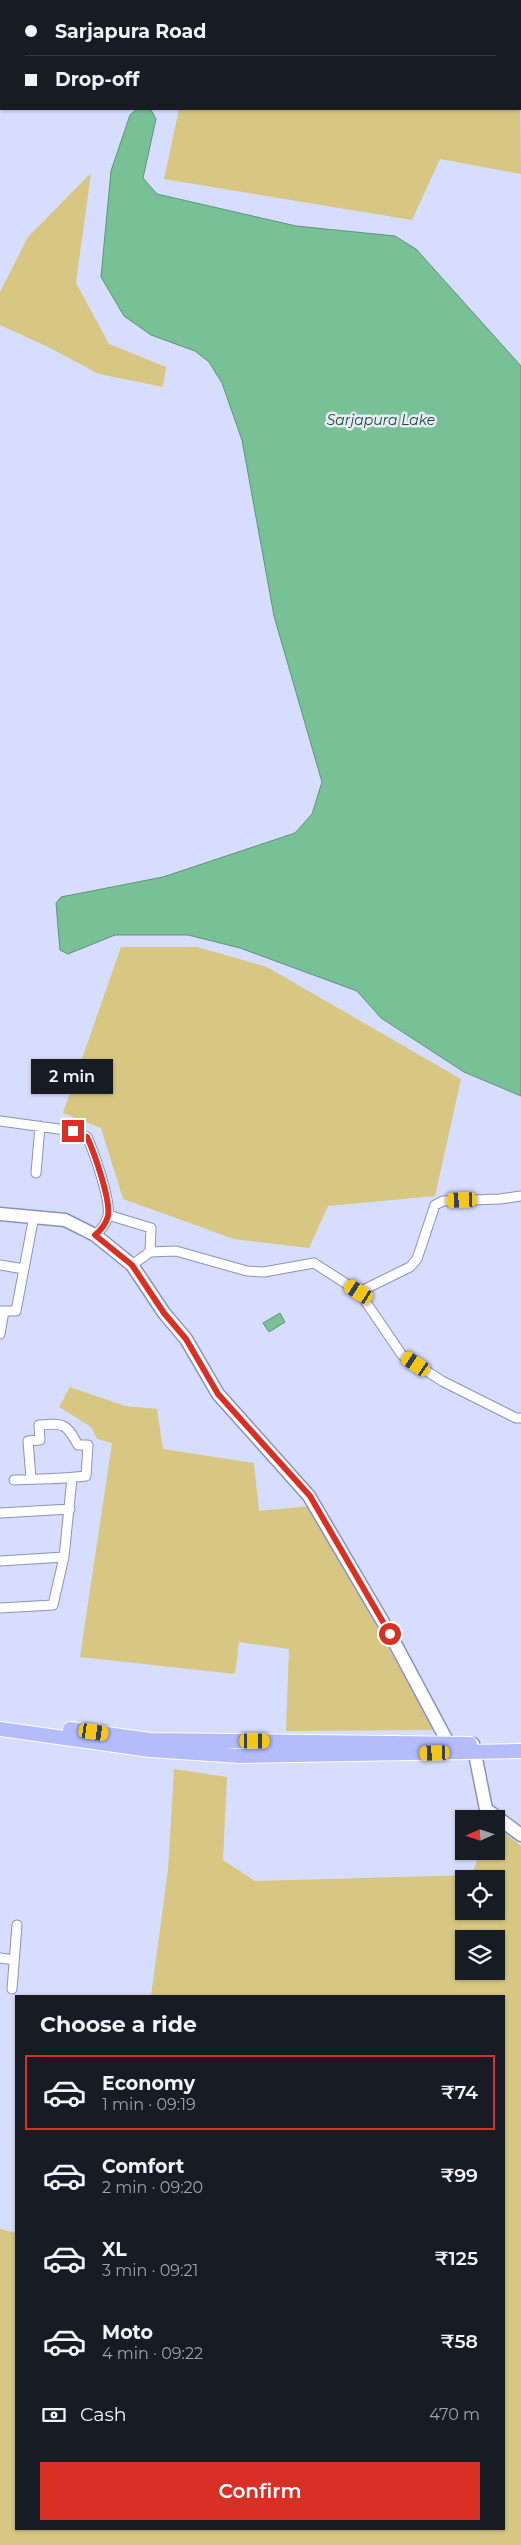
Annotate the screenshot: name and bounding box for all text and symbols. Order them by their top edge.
text: Sarjapura Road [55,20,206,43]
text: Drop-off [55,68,139,91]
water label: Sarjapura Lake [327,411,435,429]
callout: 2 min [32,1058,114,1094]
text: 2 min [49,1067,95,1086]
route end [62,1120,84,1142]
car [446,1192,477,1208]
car [342,1278,375,1306]
car [399,1349,432,1379]
route start [379,1623,401,1645]
car [78,1722,109,1742]
car [240,1734,270,1749]
car [419,1745,450,1761]
north arrow [455,1810,505,1860]
map controls [455,1810,505,1980]
button: locate [455,1870,505,1920]
button: layers [455,1930,505,1980]
text: Choose a ride [40,2011,197,2038]
icon: car [42,2070,87,2115]
text: Economy [102,2072,195,2095]
text: ₹74 [441,2081,478,2104]
text: 1 min · 09:19 [102,2095,196,2114]
icon: car [42,2153,87,2198]
text: Comfort [102,2155,184,2178]
text: ₹99 [440,2164,478,2187]
text: 2 min · 09:20 [102,2178,203,2197]
icon: car [42,2236,87,2281]
text: XL [102,2238,127,2261]
text: ₹125 [435,2247,478,2270]
text: 3 min · 09:21 [102,2261,198,2280]
icon: car [42,2319,87,2364]
text: Moto [102,2321,153,2344]
text: ₹58 [441,2330,478,2353]
text: 4 min · 09:22 [102,2344,203,2363]
icon: cash [40,2401,68,2429]
text: Cash [80,2403,127,2426]
text: 470 m [429,2405,480,2424]
button: Confirm [40,2462,480,2520]

